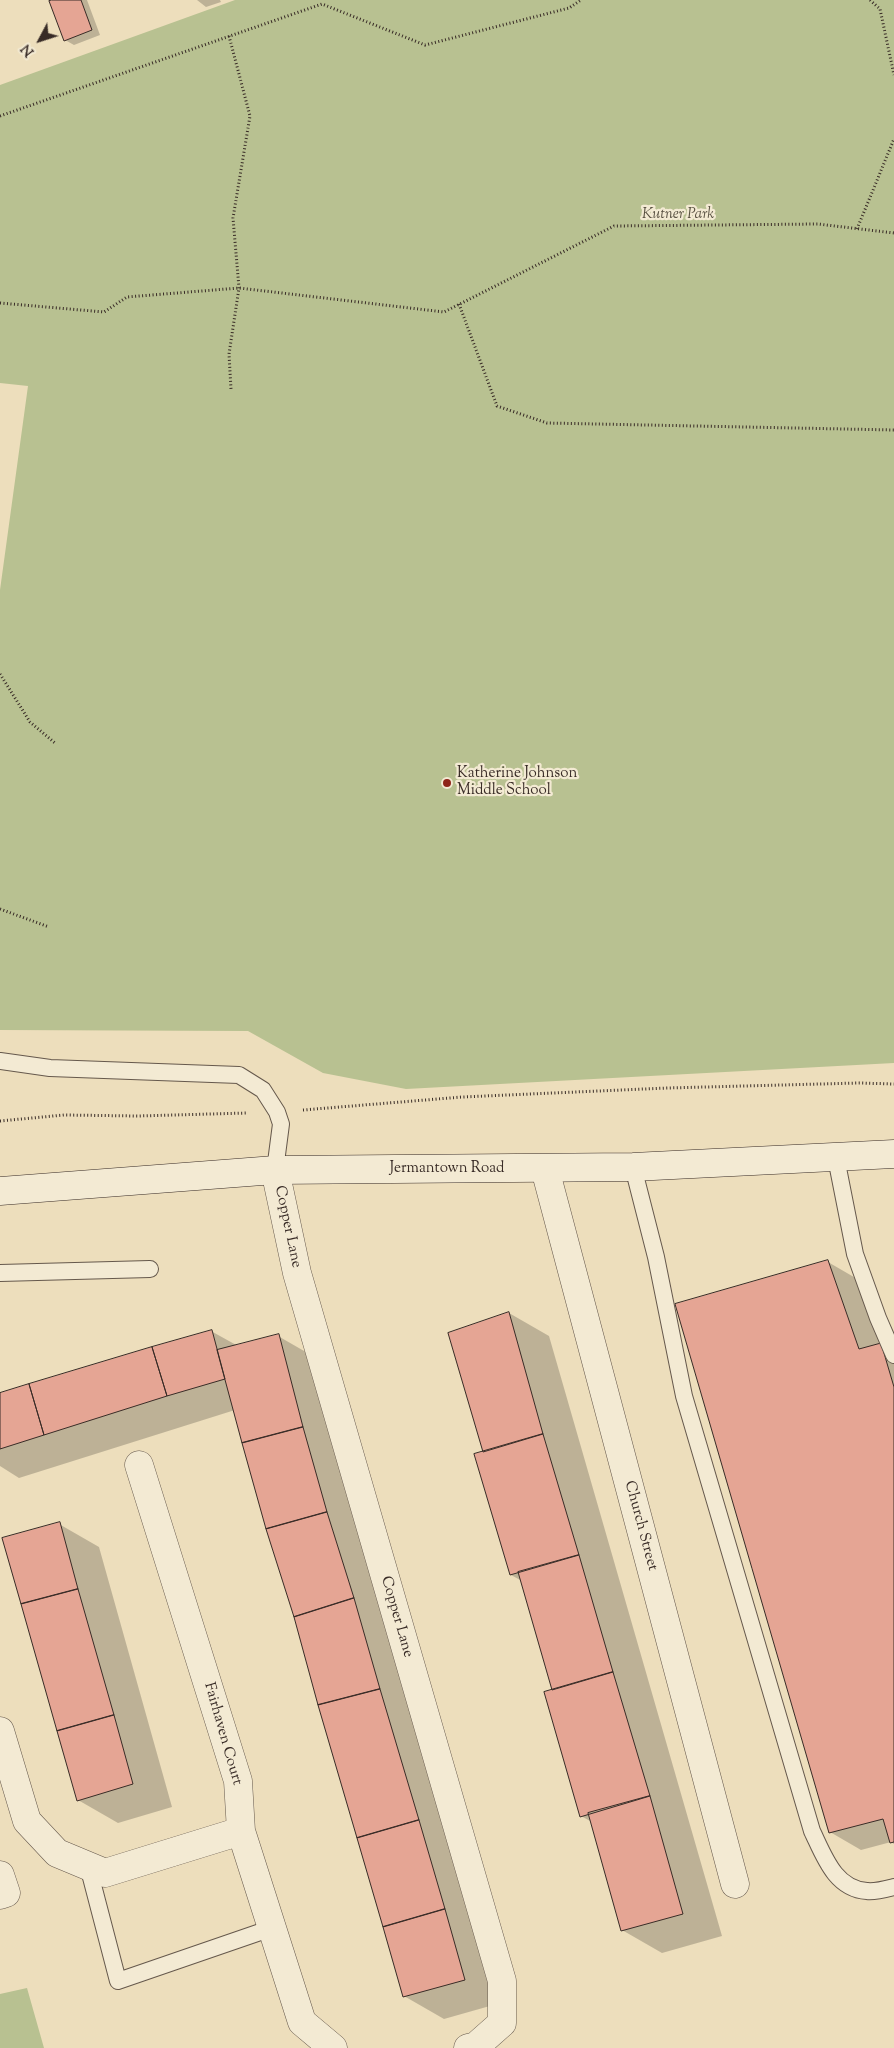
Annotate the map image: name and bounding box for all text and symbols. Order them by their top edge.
north arrow [15,15,65,65]
text: N [17,39,40,60]
park label: Kutner Park [642,206,714,224]
place label: Katherine Johnson Middle School [457,765,577,800]
marker: Katherine Johnson Middle School [441,777,453,789]
street label: Jermantown Road [390,1160,504,1178]
street label: Copper Lane [269,1184,305,1270]
street label: Church Street [619,1479,661,1573]
street label: Copper Lane [376,1574,416,1660]
street label: Fairhaven Court [199,1681,245,1787]

